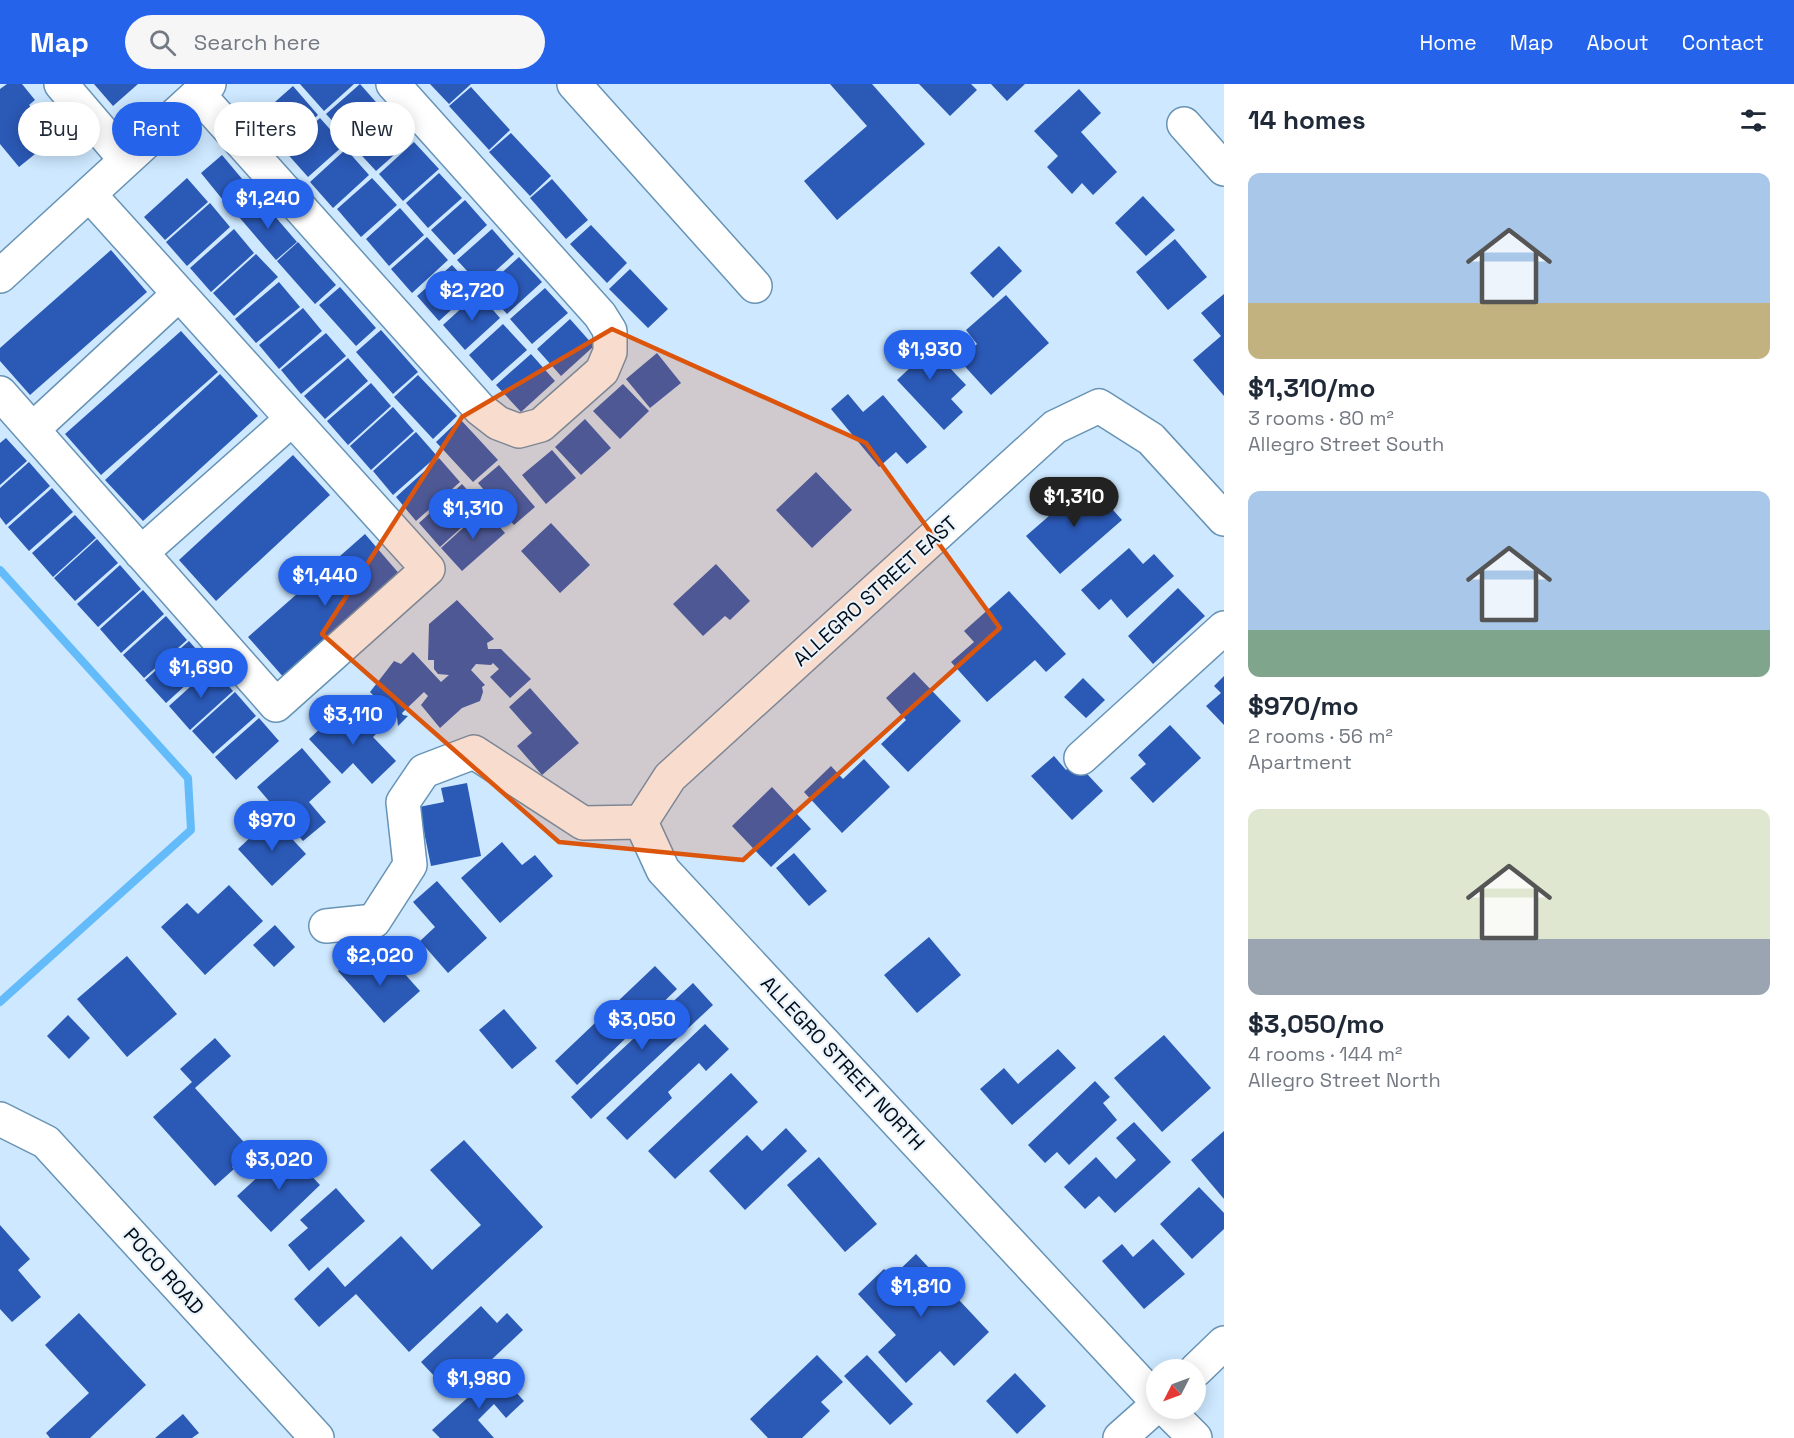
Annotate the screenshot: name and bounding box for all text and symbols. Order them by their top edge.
search box [125,15,545,69]
text: Map [30,24,89,60]
icon: search [146,26,179,59]
text: Search here [194,28,321,56]
text: Home [1419,29,1477,56]
text: Map [1510,29,1554,56]
text: About [1587,29,1649,56]
text: Contact [1682,29,1764,56]
chip: Buy [18,102,100,156]
chip: Rent [112,102,202,156]
chip: Filters [214,102,318,156]
chip: New [330,102,415,156]
text: 14 homes [1248,103,1366,137]
icon: filters [1737,104,1770,137]
pin: $1,240 [219,179,317,230]
text: $1,240 [236,185,300,211]
icon: home [1455,212,1563,320]
pin: $2,720 [423,271,521,322]
text: $2,720 [439,277,505,303]
pin: $1,930 [881,330,979,381]
text: $1,930 [898,336,962,362]
text: $1,310/mo [1248,371,1375,405]
text: 3 rooms · 80 m² [1248,405,1394,431]
text: Allegro Street South [1248,431,1444,457]
pin: $1,310 [1025,477,1123,528]
text: $1,310 [1044,483,1104,509]
pin: $1,310 [424,489,522,540]
text: $1,310 [443,495,503,521]
street label: ALLEGRO STREET EAST [787,510,963,672]
icon: home [1455,530,1563,638]
pin: $1,440 [276,556,374,607]
text: $1,440 [292,562,358,588]
pin: $1,690 [152,648,250,699]
text: $1,690 [169,654,233,680]
text: $970/mo [1248,689,1359,723]
pin: $3,110 [304,695,402,746]
text: $3,110 [323,701,383,727]
text: 2 rooms · 56 m² [1248,723,1393,749]
text: Apartment [1248,749,1352,775]
pin: $970 [236,801,308,852]
text: $970 [248,807,296,833]
icon: home [1455,848,1563,956]
pin: $2,020 [331,936,429,987]
text: $2,020 [346,942,414,968]
street label: ALLEGRO STREET NORTH [755,970,931,1156]
pin: $3,050 [593,1000,691,1051]
text: $3,050 [608,1006,676,1032]
text: $3,050/mo [1248,1007,1384,1041]
text: 4 rooms · 144 m² [1248,1041,1402,1067]
text: Allegro Street North [1248,1067,1441,1093]
pin: $3,020 [230,1140,328,1191]
text: $3,020 [245,1146,313,1172]
street label: POCO ROAD [118,1222,210,1320]
pin: $1,810 [872,1267,970,1318]
text: $1,810 [890,1273,952,1299]
pin: $1,980 [430,1359,528,1410]
north arrow [1146,1359,1206,1419]
map controls [1146,1359,1206,1419]
text: $1,980 [447,1365,511,1391]

